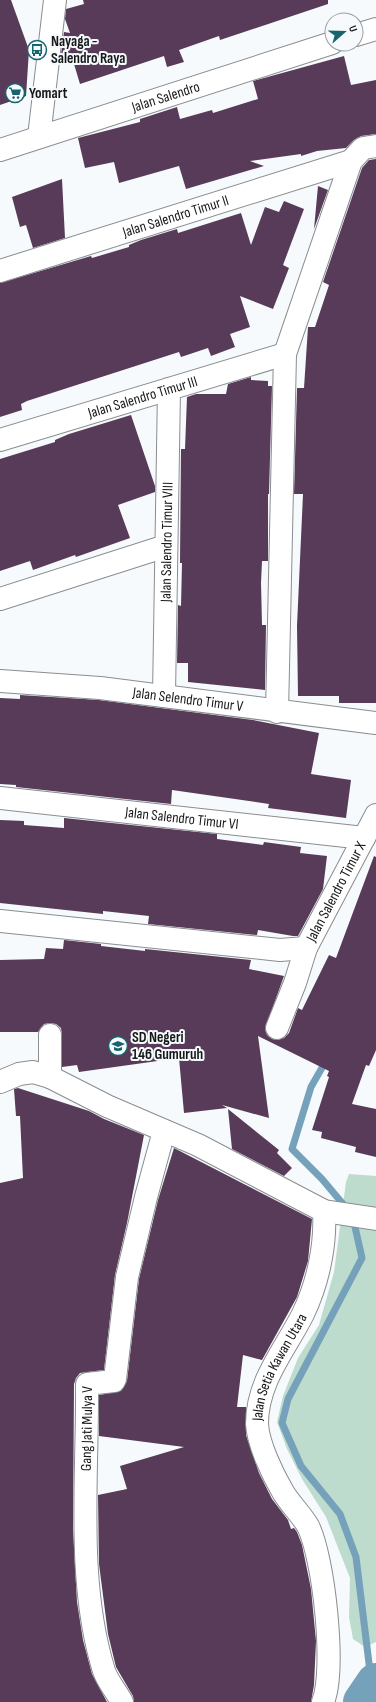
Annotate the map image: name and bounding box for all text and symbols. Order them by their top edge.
north arrow [324,12,364,52]
text: U [346,24,360,34]
place label: Nayaga - Salendro Raya [51,32,125,68]
bus stop icon: Nayaga - Salendro Raya [26,39,48,61]
street label: Jalan Salendro [128,77,202,117]
supermarket icon: Yomart [4,82,26,104]
place label: Yomart [29,84,68,103]
street label: Jalan Salendro Timur II [119,190,231,242]
street label: Jalan Salendro Timur III [85,371,200,423]
street label: Jalan Salendro Timur VIII [156,482,177,603]
street label: Jalan Selendro Timur V [131,683,245,716]
street label: Jalan Salendro Timur VI [123,802,240,834]
street label: Jalan Salendro Timur X [301,838,370,946]
place label: SD Negeri 146 Gumuruh [132,1028,203,1064]
school or university icon: SD Negeri 146 Gumuruh [107,1035,129,1057]
street label: Jalan Setia Kawan Utara [248,1310,311,1422]
street label: Gang Jati Mulya V [76,1386,97,1471]

